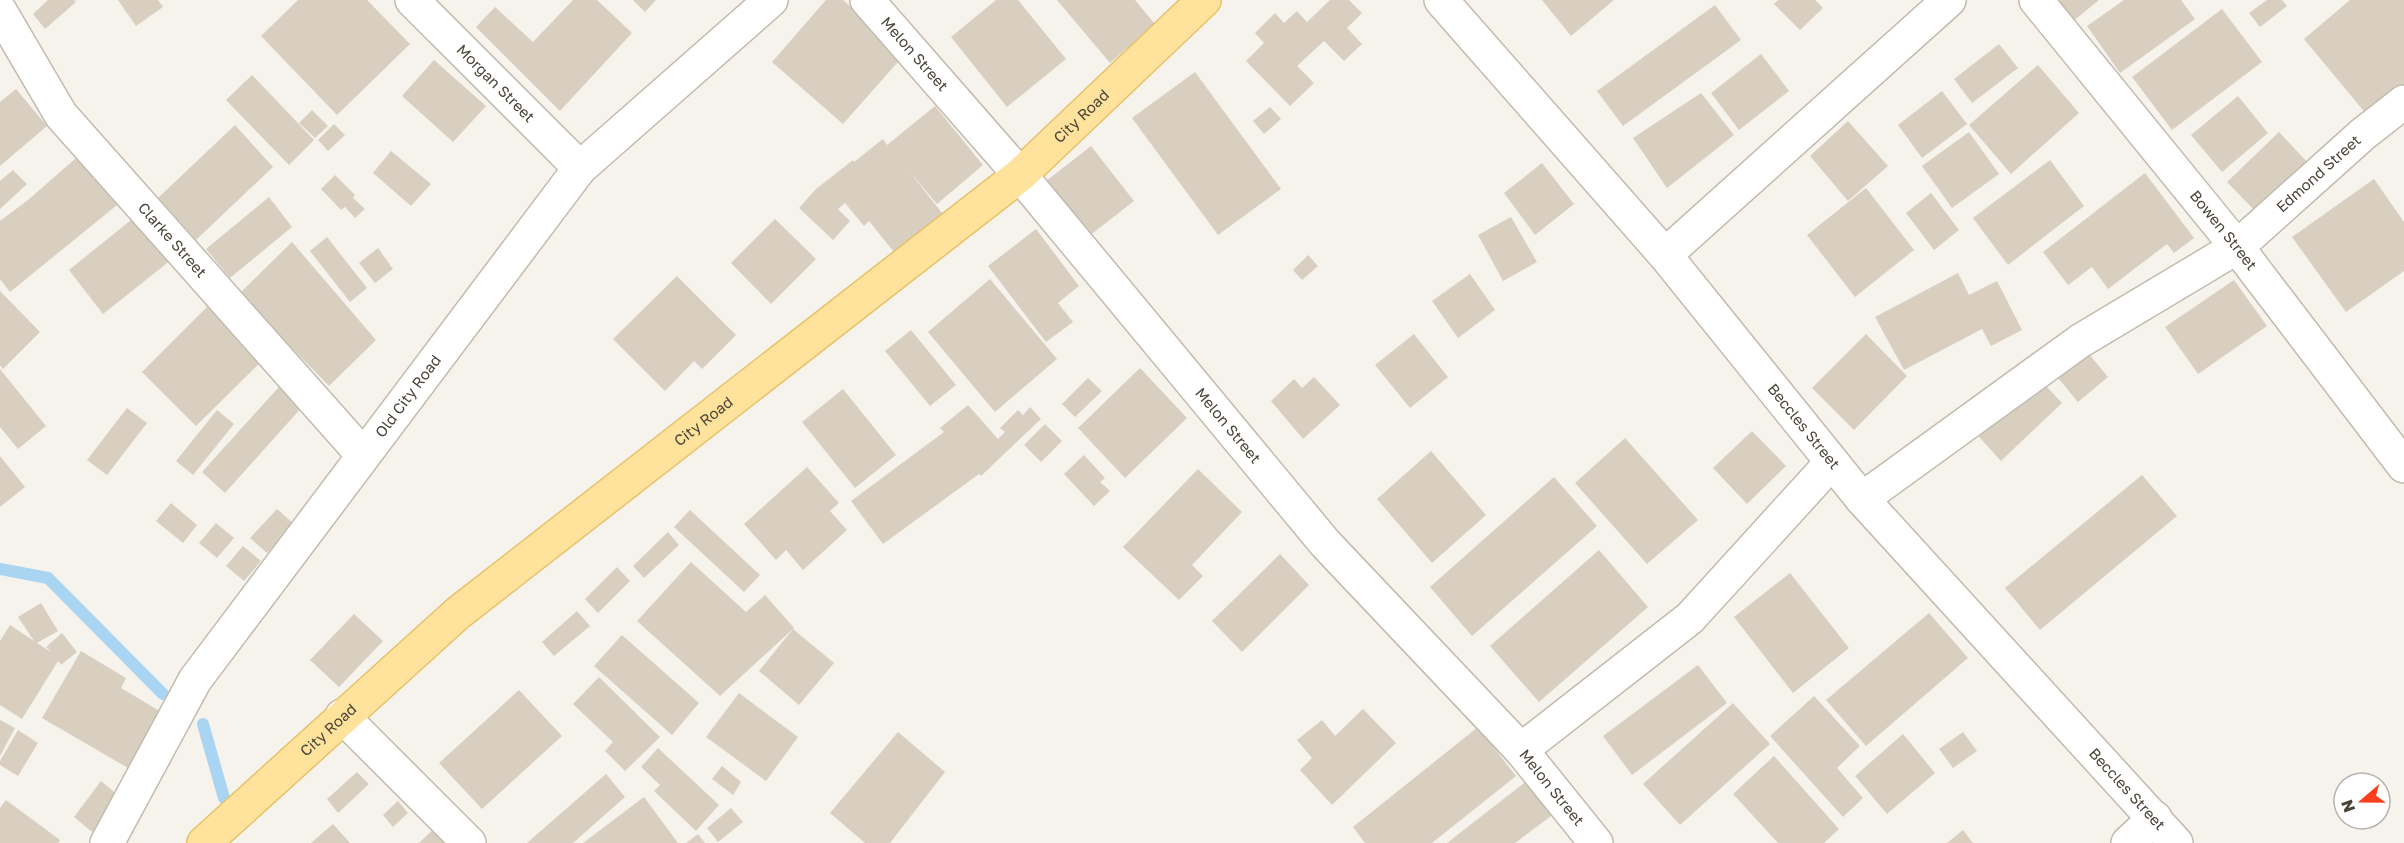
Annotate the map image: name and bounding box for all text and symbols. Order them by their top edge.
street label: Melon Street [878,13,952,94]
street label: Morgan Street [453,40,539,125]
street label: City Road [1049,85,1112,146]
street label: Edmond Street [2272,130,2364,215]
street label: Bowen Street [2187,186,2261,273]
street label: Clarke Street [135,198,211,281]
street label: Old City Road [371,351,444,441]
street label: Beccles Street [1764,380,1844,472]
street label: Melon Street [1192,384,1265,466]
street label: City Road [670,392,736,449]
street label: City Road [296,699,360,759]
street label: Beccles Street [2086,744,2170,833]
street label: Melon Street [1516,745,1588,829]
north arrow [2332,771,2392,831]
text: N [2336,797,2359,815]

